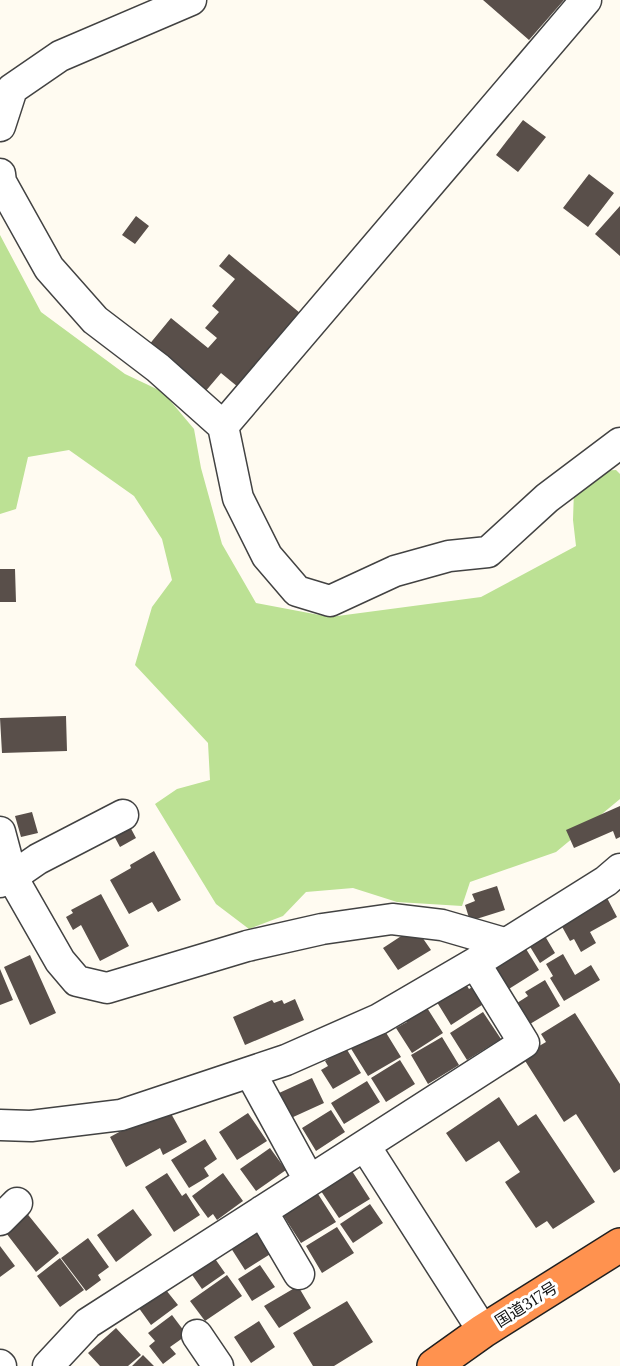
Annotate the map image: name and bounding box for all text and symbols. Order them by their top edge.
street label: 国道317号 [491,1277,561,1331]

